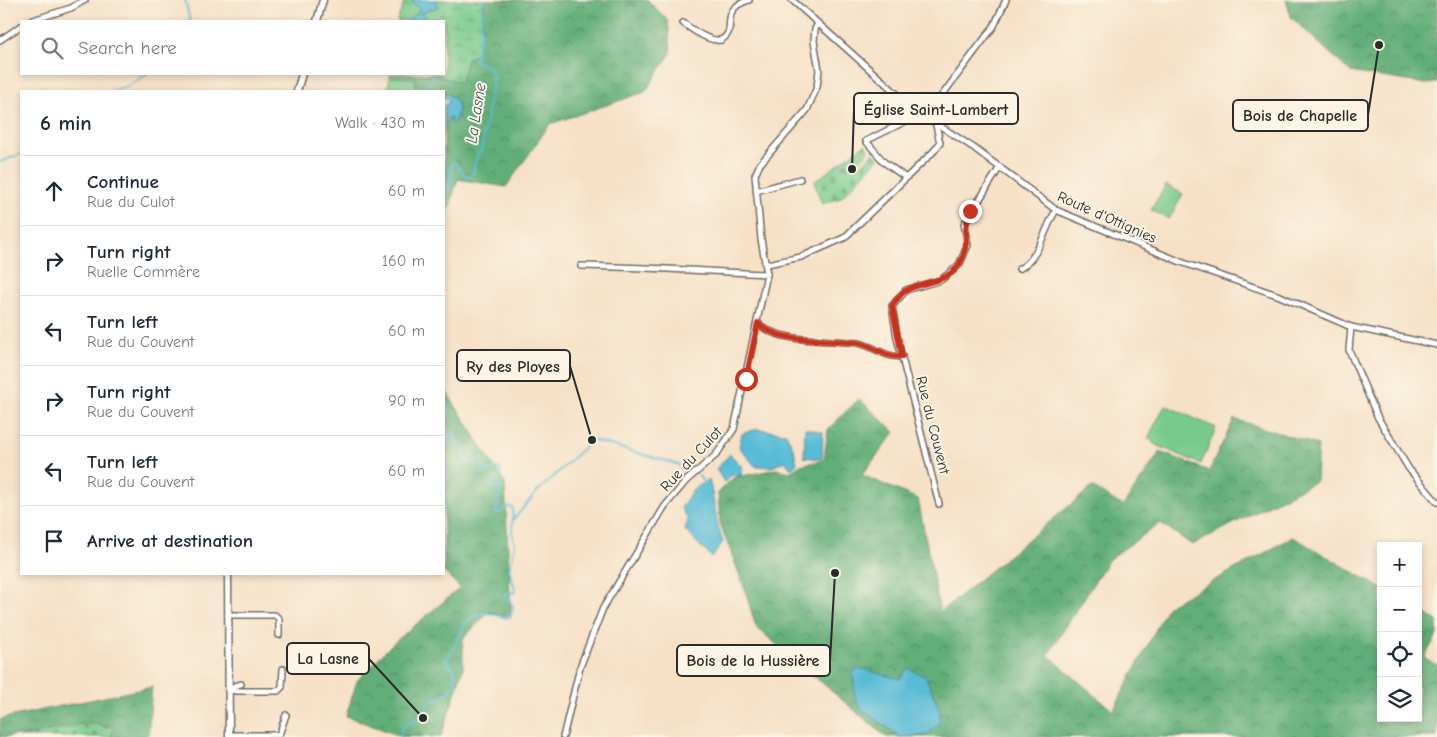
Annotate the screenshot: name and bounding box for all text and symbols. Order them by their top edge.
search box [20,20,445,75]
icon: search [38,34,66,62]
text: Search here [78,37,177,59]
water label: La Lasne [462,82,490,145]
callout: Église Saint-Lambert [854,93,1018,124]
text: Église Saint-Lambert [864,100,1009,119]
callout: Bois de Chapelle [1233,100,1368,131]
text: Bois de Chapelle [1243,107,1357,125]
text: 6 min [40,111,92,135]
text: Walk · 430 m [335,114,425,132]
text: Continue [87,171,159,193]
icon: ahead [40,177,68,205]
text: 60 m [388,182,425,200]
street label: Route d'Ottignies [1055,187,1159,247]
text: Rue du Culot [87,193,174,211]
route end [959,200,982,223]
text: Turn right [87,241,171,263]
icon: right [40,247,68,275]
text: 160 m [382,252,425,270]
text: Ruelle Commère [87,263,200,281]
text: Turn left [87,311,158,333]
icon: left [40,317,68,345]
text: 60 m [388,322,425,340]
text: Rue du Couvent [87,333,194,351]
callout: Ry des Ployes [457,350,570,381]
text: Ry des Ployes [466,358,560,376]
route start [735,368,758,391]
street label: Rue du Couvent [912,374,954,477]
text: Turn right [87,381,171,403]
icon: right [40,387,68,415]
text: 90 m [388,392,425,410]
text: Rue du Couvent [87,403,194,421]
street label: Rue du Culot [656,422,726,495]
text: Turn left [87,451,158,473]
icon: left [40,457,68,485]
text: 60 m [388,462,425,480]
text: Rue du Couvent [87,473,194,491]
icon: arrive [40,527,68,555]
text: Arrive at destination [87,530,253,552]
map controls [1377,542,1422,722]
button: + [1377,542,1422,587]
button: − [1377,587,1422,632]
button: locate [1377,632,1422,677]
callout: La Lasne [287,643,369,674]
callout: Bois de la Hussière [677,645,830,676]
text: La Lasne [297,650,359,668]
text: Bois de la Hussière [687,652,820,670]
button: layers [1377,677,1422,722]

